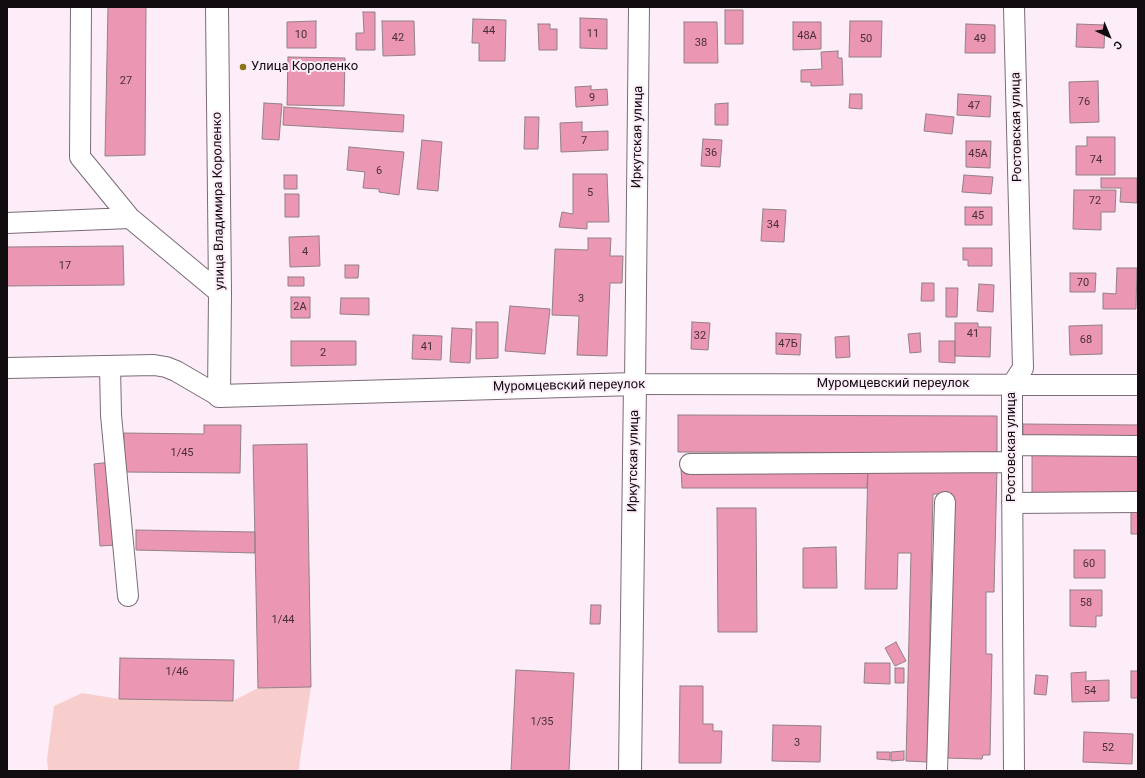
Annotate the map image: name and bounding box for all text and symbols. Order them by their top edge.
north arrow [1089,16,1129,56]
house number: 44 [483,24,495,38]
house number: 11 [587,27,599,41]
house number: 10 [295,28,307,42]
house number: 48А [797,29,817,43]
house number: 42 [392,31,404,45]
house number: 50 [860,32,872,46]
house number: 49 [974,32,986,46]
house number: 38 [695,36,707,50]
text: С [1111,38,1125,52]
place label: Улица Короленко [251,59,358,75]
marker: Улица Короленко [238,62,248,72]
street label: Ростовская улица [1008,72,1026,182]
house number: 27 [120,74,132,88]
street label: Иркутская улица [629,86,647,188]
house number: 9 [589,91,595,105]
house number: 76 [1078,95,1090,109]
house number: 47 [968,99,980,113]
street label: улица Владимира Короленко [210,112,228,290]
house number: 7 [581,134,587,148]
house number: 36 [705,146,717,160]
house number: 45А [968,147,988,161]
house number: 74 [1090,153,1102,167]
house number: 6 [376,164,382,178]
house number: 5 [587,186,593,200]
house number: 72 [1089,194,1101,208]
house number: 45 [972,209,984,223]
house number: 34 [767,218,779,232]
house number: 4 [302,245,308,259]
house number: 17 [59,259,71,273]
house number: 70 [1077,276,1089,290]
house number: 3 [578,292,584,306]
house number: 2А [293,300,307,314]
house number: 41 [967,327,979,341]
house number: 32 [694,329,706,343]
house number: 68 [1080,333,1092,347]
house number: 47Б [778,337,798,351]
house number: 41 [421,340,433,354]
house number: 2 [320,346,326,360]
street label: Муромцевский переулок [817,376,969,392]
street label: Муромцевский переулок [493,377,645,395]
street label: Ростовская улица [1004,392,1020,502]
street label: Иркутская улица [625,410,643,512]
house number: 1/45 [170,446,194,460]
house number: 60 [1083,557,1095,571]
house number: 58 [1080,596,1092,610]
house number: 1/44 [271,613,295,627]
house number: 1/46 [165,665,189,679]
house number: 54 [1084,684,1096,698]
house number: 1/35 [530,715,554,729]
house number: 3 [794,736,800,750]
house number: 52 [1102,741,1114,755]

